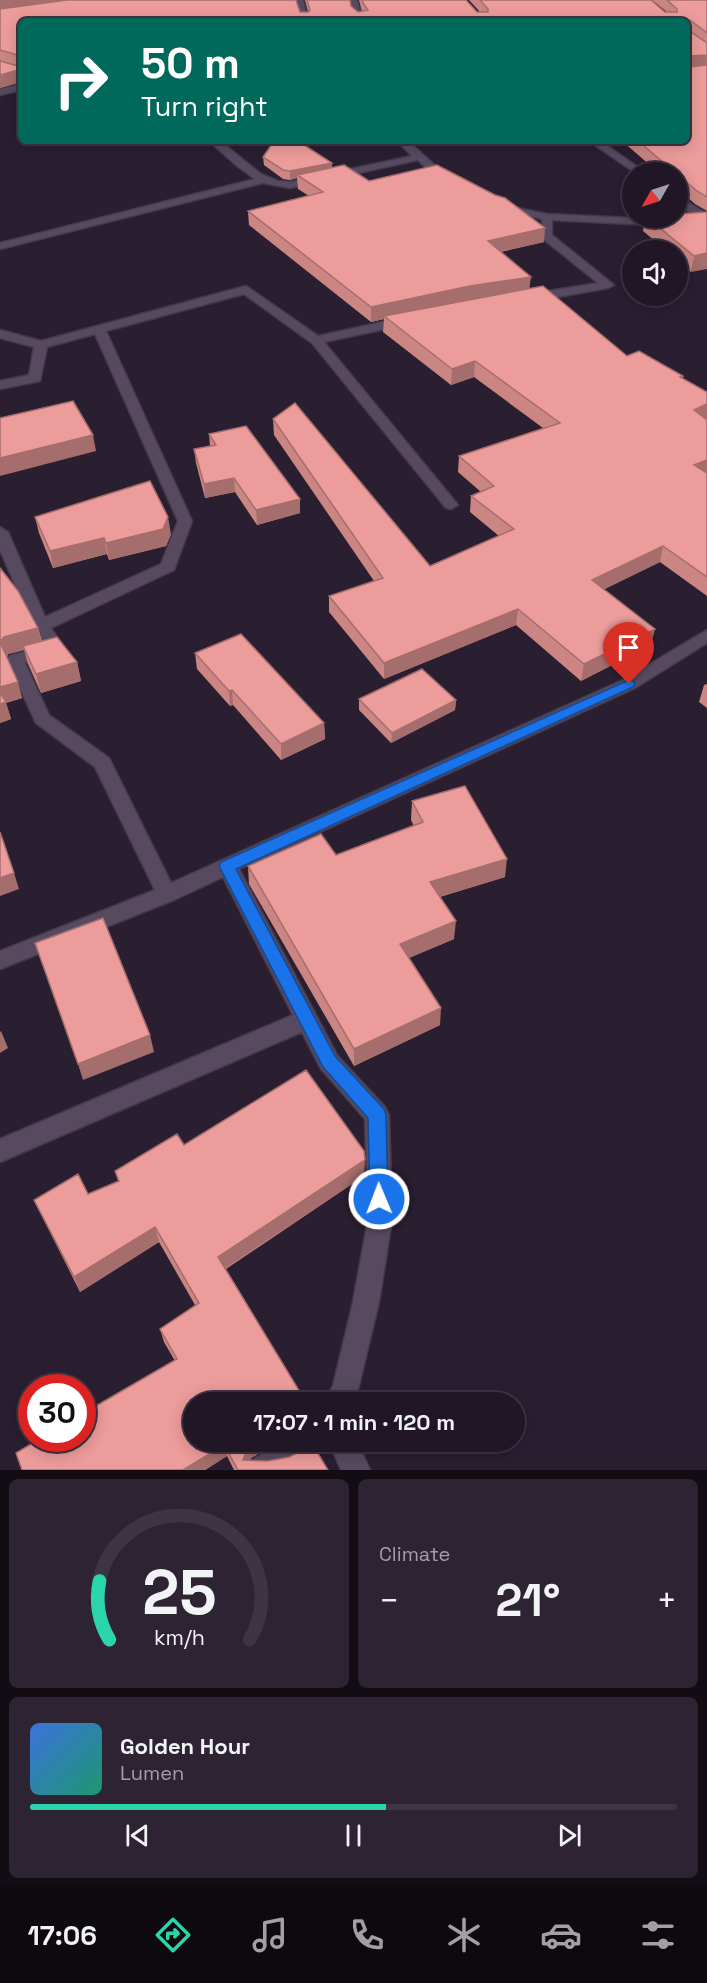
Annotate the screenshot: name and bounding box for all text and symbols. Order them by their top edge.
text: 50 m [141,37,240,90]
icon: right [42,42,120,120]
text: Turn right [141,89,268,124]
north arrow [622,162,688,228]
map controls [622,162,688,306]
button: sound [622,240,688,306]
pin [603,622,654,684]
icon: arrive [612,631,645,664]
position arrow [347,1167,411,1231]
speed limit sign: 30 [18,1374,96,1452]
text: 17:07 · 1 min · 120 m [253,1408,455,1436]
text: Climate [379,1541,450,1567]
text: 25 [142,1553,216,1632]
text: 21° [496,1572,560,1629]
text: − [379,1580,399,1622]
text: + [657,1580,677,1622]
text: km/h [153,1625,205,1652]
text: Golden Hour [120,1732,250,1760]
text: Lumen [120,1760,184,1786]
icon: previous [121,1819,154,1852]
icon: pause [337,1819,370,1852]
icon: next [553,1819,586,1852]
icon: directions [152,1914,194,1956]
icon: music [249,1914,291,1956]
icon: phone [346,1914,388,1956]
icon: climate [443,1914,485,1956]
icon: car [540,1914,582,1956]
icon: filters [637,1914,679,1956]
text: 17:06 [28,1918,97,1953]

